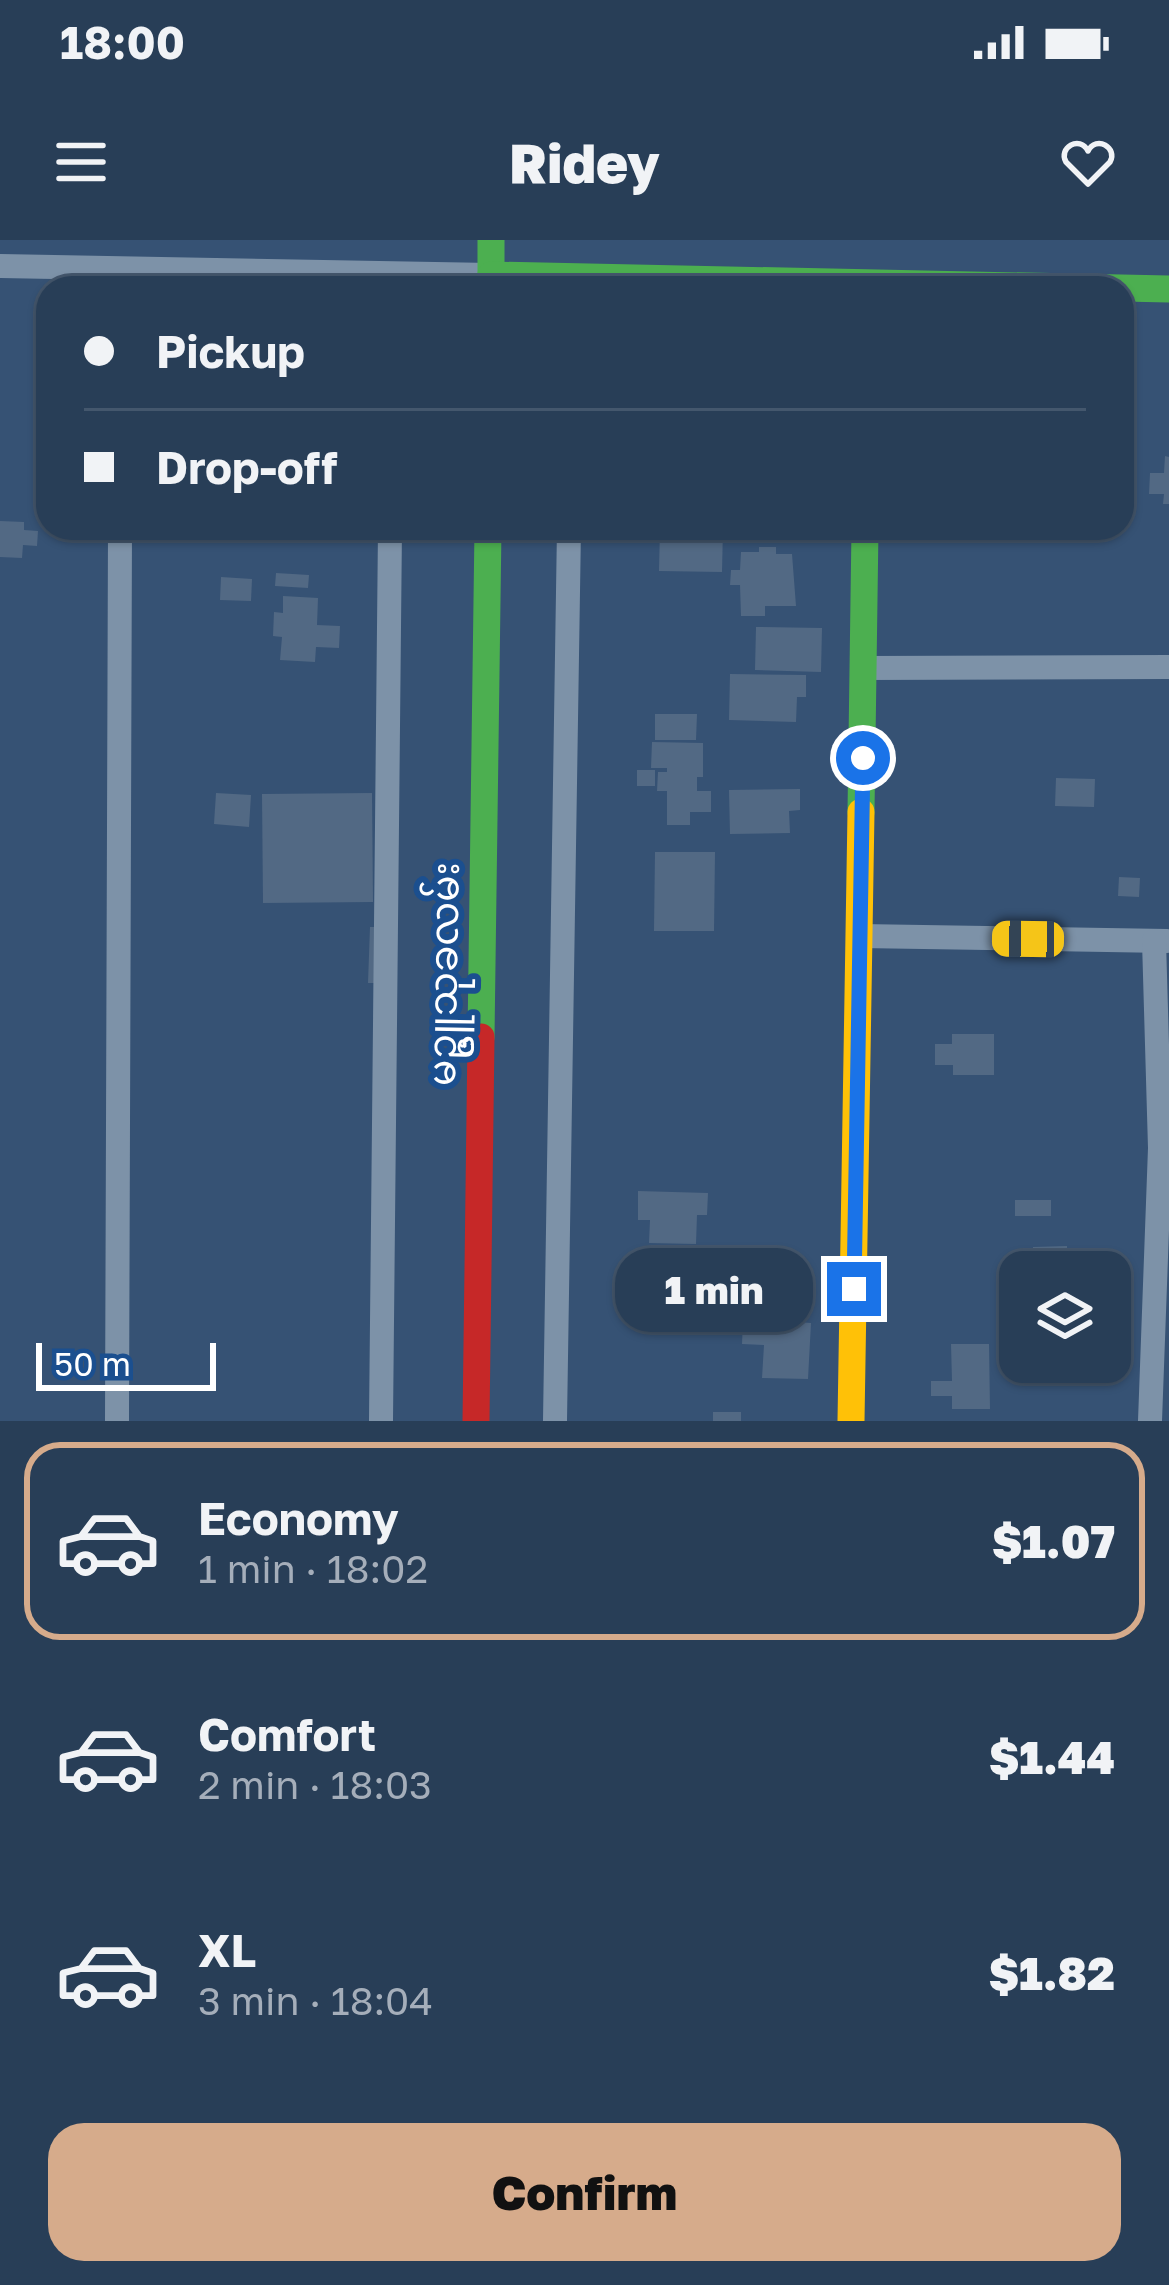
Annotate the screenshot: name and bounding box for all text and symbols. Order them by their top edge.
text: 18:00 [60,15,185,69]
icon: menu [48,129,114,195]
icon: heart [1055,129,1121,195]
text: Ridey [509,130,660,195]
text: Pickup [156,324,305,378]
text: Drop-off [156,440,337,494]
route start [836,731,890,785]
street label: မဥ္ဇူသုခလမ်း [416,861,477,1087]
car [992,920,1064,958]
callout: 1 min [614,1247,812,1331]
map controls [999,1251,1131,1383]
button: layers [999,1251,1131,1383]
route end [827,1262,881,1316]
text: 1 min [664,1266,764,1313]
scale bar [36,1337,216,1390]
text: 50 m [54,1344,131,1383]
icon: car [54,1487,162,1595]
text: Economy [198,1491,399,1545]
text: $1.07 [992,1514,1115,1568]
text: 1 min · 18:02 [198,1545,428,1592]
icon: car [54,1703,162,1811]
text: Comfort [198,1707,376,1761]
text: $1.44 [989,1730,1115,1784]
text: 2 min · 18:03 [198,1761,432,1808]
icon: car [54,1919,162,2027]
text: XL [198,1923,256,1977]
text: $1.82 [989,1946,1115,2000]
text: 3 min · 18:04 [198,1977,433,2024]
button: Confirm [48,2123,1121,2261]

